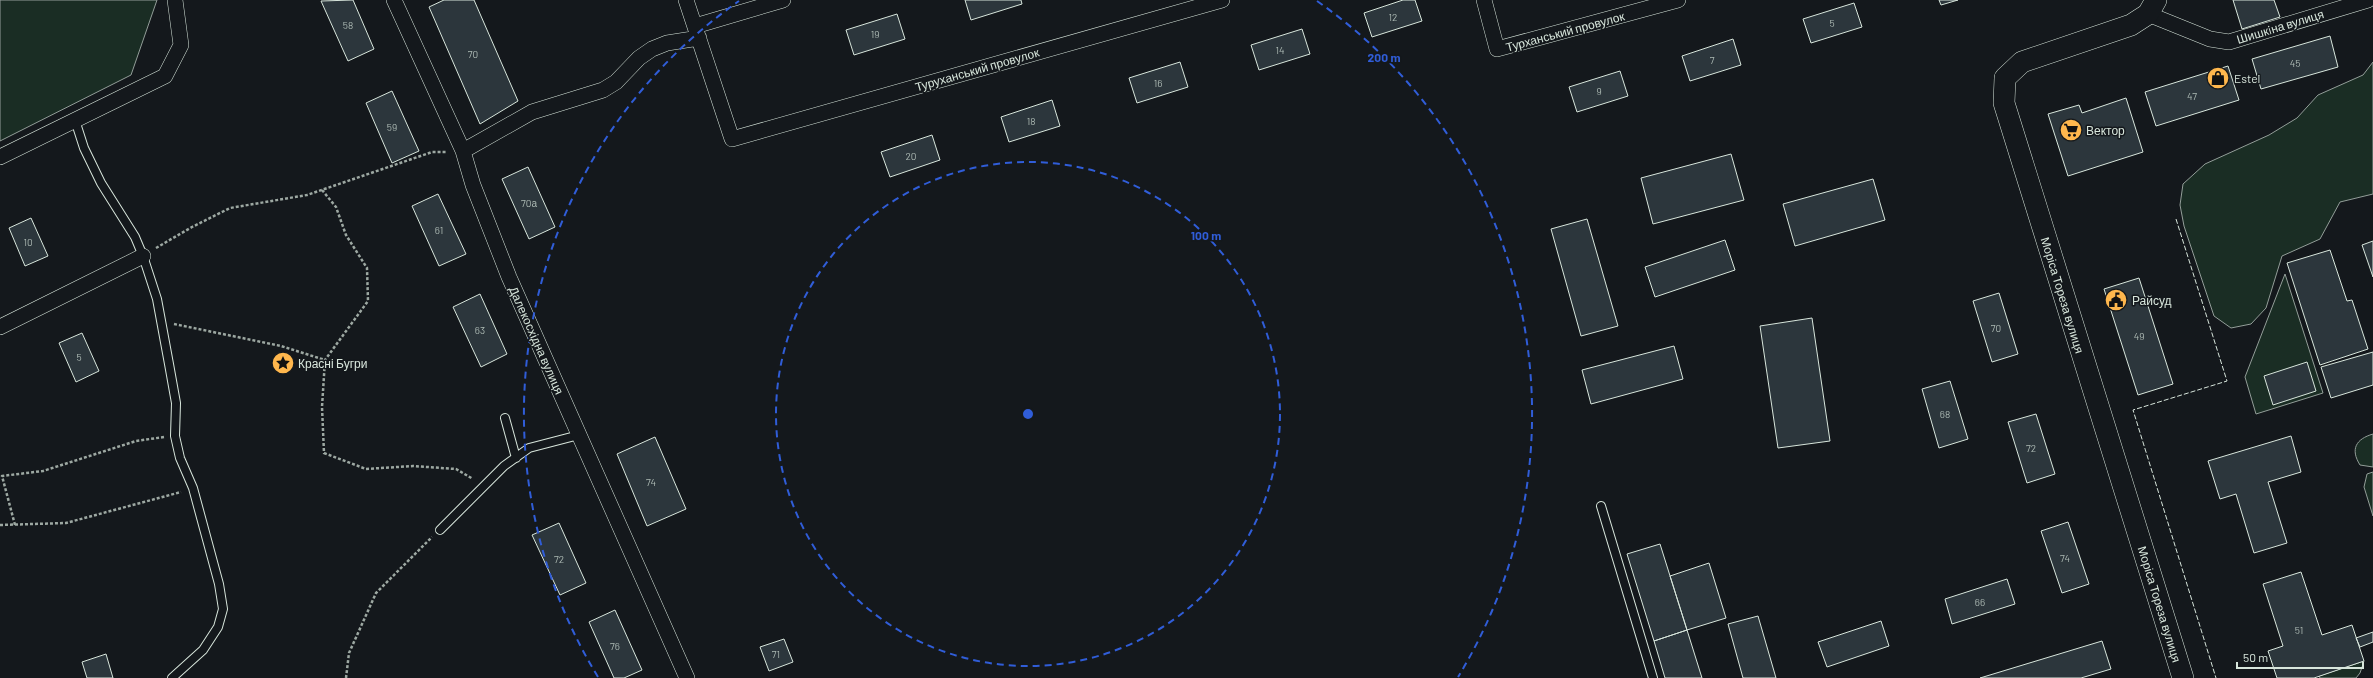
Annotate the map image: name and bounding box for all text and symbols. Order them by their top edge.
street label: Шишкiна вулиця [2235,6,2325,47]
street label: Турханський провулок [1504,8,1627,55]
house number: 12 [1389,11,1397,23]
house number: 5 [1829,17,1835,29]
house number: 58 [343,19,353,31]
house number: 19 [871,28,879,40]
street label: Туруханський провулок [913,44,1042,94]
house number: 14 [1275,44,1285,56]
house number: 70 [468,48,478,60]
text: 200 m [1368,50,1400,64]
house number: 7 [1710,54,1715,66]
house number: 45 [2290,57,2300,69]
shop icon: Estel [2205,65,2231,91]
place label: Estel [2234,71,2260,85]
house number: 16 [1154,77,1162,89]
house number: 9 [1596,85,1602,97]
house number: 47 [2187,90,2197,102]
house number: 18 [1027,115,1035,127]
supermarket icon: Вектор [2058,117,2084,143]
house number: 59 [387,121,397,133]
place label: Вектор [2086,123,2125,138]
house number: 20 [905,150,917,162]
house number: 70а [521,197,537,209]
house number: 61 [435,224,443,236]
text: 100 m [1191,228,1221,242]
street label: Моріса Тореза вулиця [2038,235,2087,355]
house number: 10 [23,236,33,248]
street label: Далекосхідна вулиця [506,284,567,397]
public building icon: Райсуд [2103,287,2129,313]
place label: Райсуд [2132,293,2172,308]
house number: 70 [1991,322,2001,334]
house number: 63 [475,324,485,336]
house number: 49 [2134,330,2144,342]
place icon: Красні Бугри [270,350,296,376]
house number: 5 [76,351,82,363]
place label: Красні Бугри [298,356,367,371]
centre of rings [1021,407,1035,421]
house number: 68 [1940,408,1950,420]
house number: 72 [2026,442,2036,454]
house number: 74 [646,476,656,488]
street label: Моріса Тореза вулиця [2135,544,2184,664]
house number: 74 [2060,552,2070,564]
house number: 72 [554,553,564,565]
house number: 66 [1975,596,1985,608]
house number: 51 [2295,624,2303,636]
house number: 76 [610,640,620,652]
scale bar [2237,644,2363,670]
house number: 71 [772,648,780,660]
text: 50 m [2243,650,2268,664]

